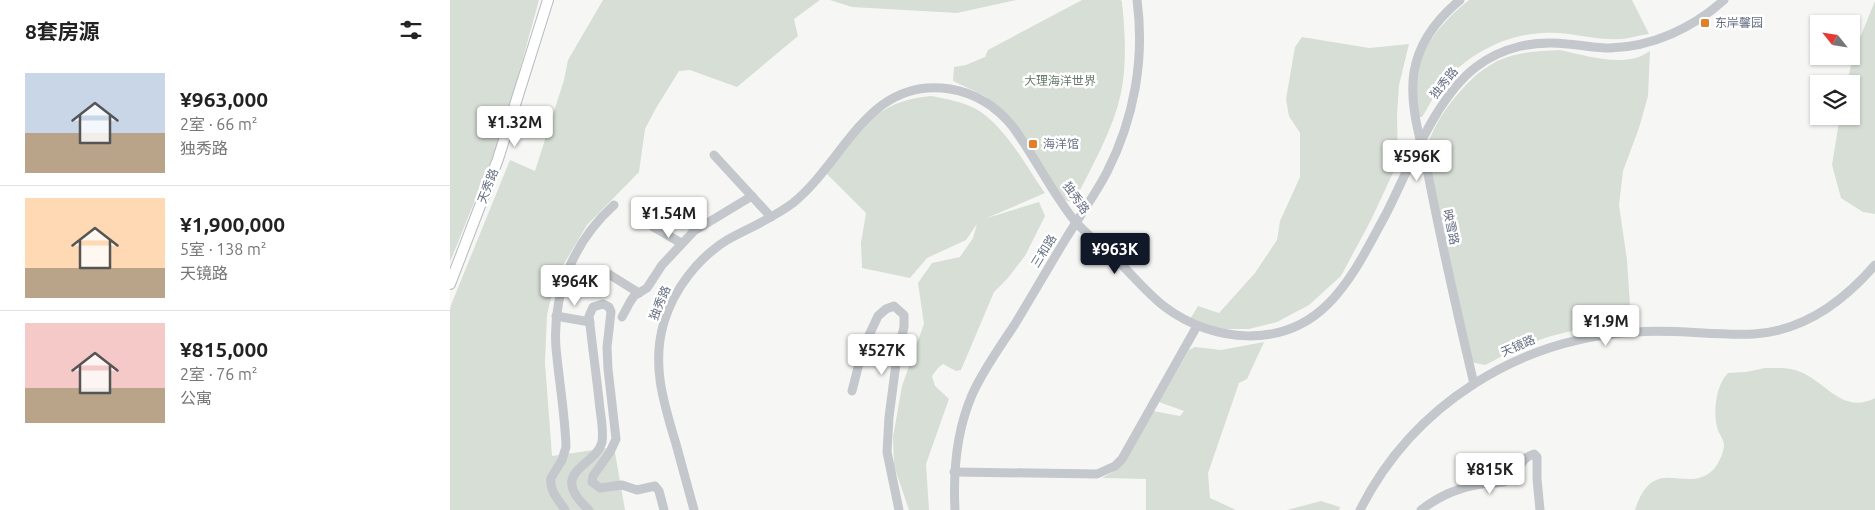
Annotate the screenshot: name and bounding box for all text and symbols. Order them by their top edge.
north arrow [1810,15,1860,65]
map controls [1810,15,1860,125]
icon: filters [397,16,425,44]
place label: 东岸馨园 [1715,16,1763,29]
marker: 东岸馨园 [1699,17,1711,29]
text: 8套房源 [25,19,100,43]
street label: 独秀路 [1427,65,1460,101]
park label: 大理海洋世界 [1024,74,1096,87]
button: layers [1810,75,1860,125]
text: ¥963,000 [180,87,268,111]
icon: home [65,93,125,153]
pin: ¥1.32M [474,106,556,148]
text: ¥1.32M [488,113,542,131]
text: 2室 · 66 m² [180,115,258,133]
place label: 海洋馆 [1043,137,1079,150]
marker: 海洋馆 [1027,138,1039,150]
text: 独秀路 [180,139,228,157]
pin: ¥596K [1382,140,1452,182]
text: ¥596K [1394,147,1440,165]
street label: 天秀路 [475,167,500,205]
street label: 独秀路 [1061,179,1092,216]
pin: ¥1.54M [628,196,710,239]
text: ¥1.54M [642,204,696,222]
street label: 映雪路 [1441,208,1462,246]
text: ¥1,900,000 [180,212,285,236]
icon: home [65,218,125,278]
street label: 三和路 [1029,232,1059,269]
pin: ¥963K [1080,232,1150,275]
text: 5室 · 138 m² [180,240,267,258]
text: ¥963K [1092,240,1138,258]
text: 天镜路 [180,264,228,282]
pin: ¥964K [540,264,610,307]
text: ¥964K [552,272,598,290]
street label: 独秀路 [647,284,673,322]
pin: ¥1.9M [1571,304,1641,347]
text: ¥1.9M [1583,312,1629,330]
street label: 天镜路 [1499,333,1537,359]
pin: ¥527K [847,334,917,376]
text: ¥815,000 [180,337,268,361]
text: ¥527K [859,341,905,359]
icon: home [65,343,125,403]
text: 2室 · 76 m² [180,365,258,383]
text: 公寓 [180,389,212,407]
pin: ¥815K [1455,452,1525,495]
text: ¥815K [1467,460,1513,478]

